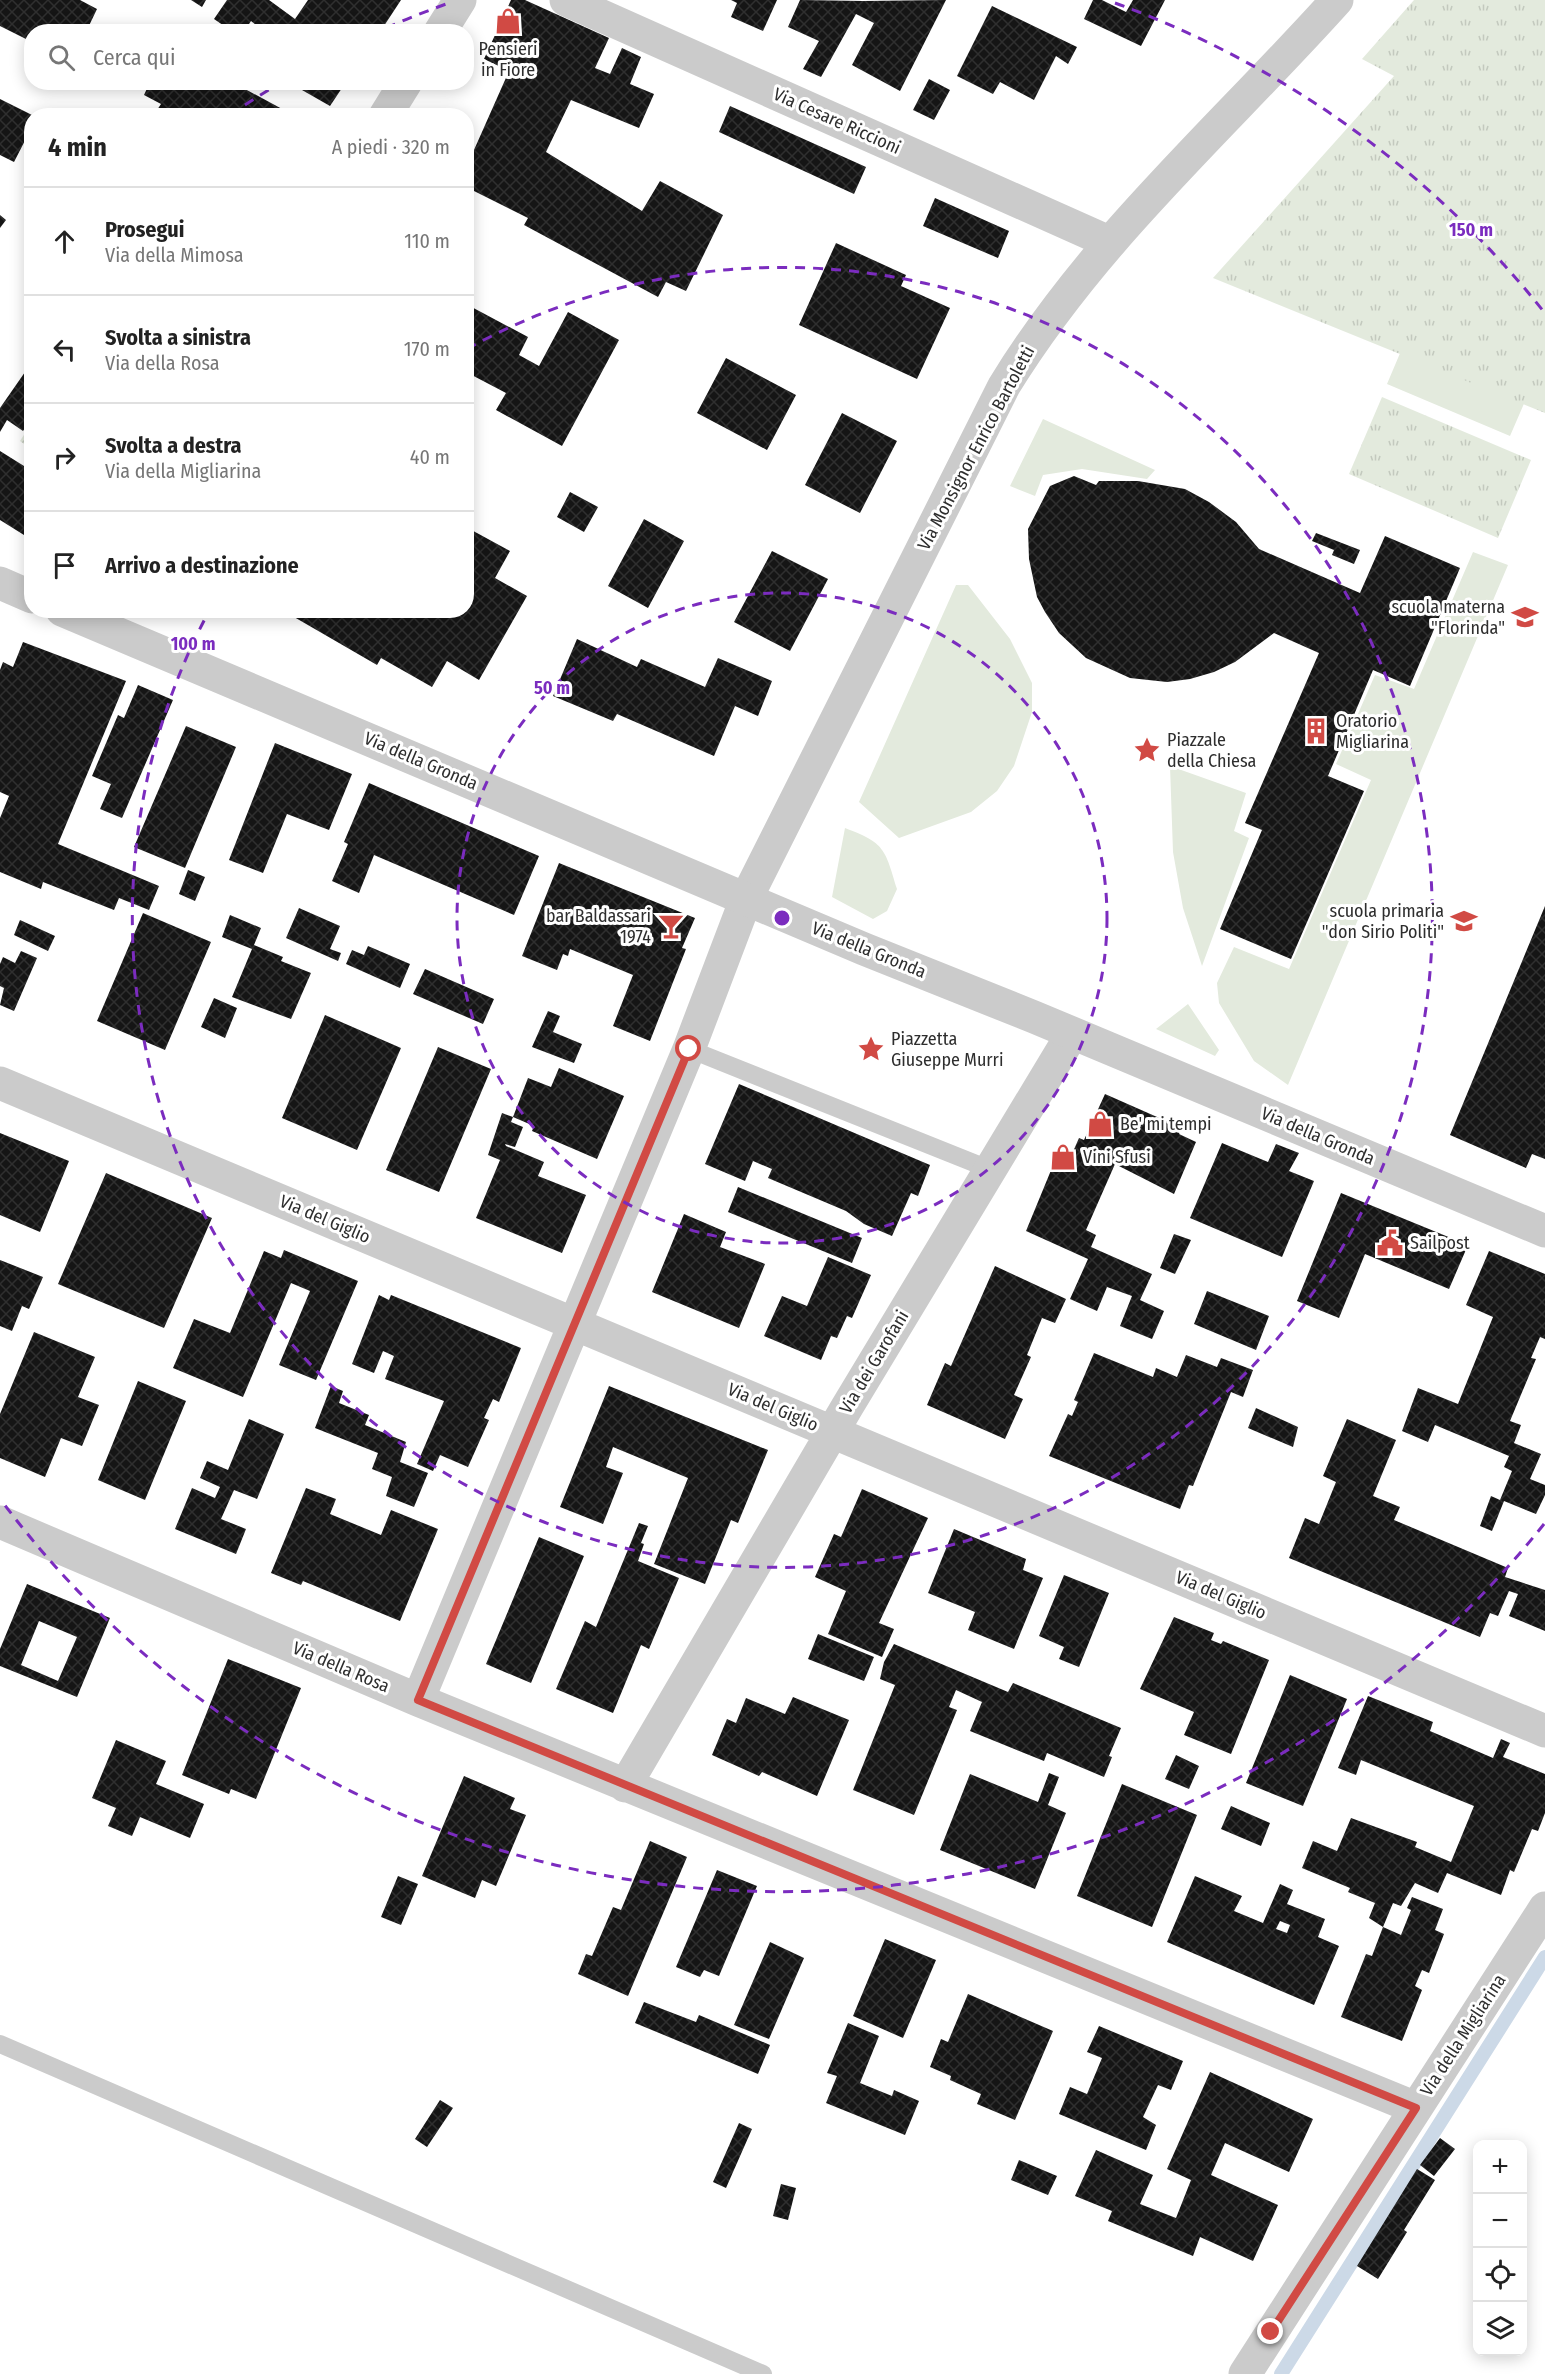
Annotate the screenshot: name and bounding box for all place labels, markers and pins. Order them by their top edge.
shop icon: Pensieri in Fiore [493,6,523,36]
place label: Pensieri in Fiore [478,38,538,81]
place label: scuola materna "Florinda" [1391,596,1505,639]
school or university icon: scuola materna "Florinda" [1510,602,1540,632]
place label: Oratorio Migliarina [1336,710,1409,753]
building icon: Oratorio Migliarina [1301,716,1331,746]
place label: Piazzale della Chiesa [1167,729,1256,772]
place icon: Piazzale della Chiesa [1132,735,1162,765]
place label: scuola primaria "don Sirio Politi" [1322,900,1444,943]
place label: bar Baldassari 1974 [546,905,651,948]
school or university icon: scuola primaria "don Sirio Politi" [1449,906,1479,936]
centre of rings [772,908,792,928]
bar icon: bar Baldassari 1974 [656,911,686,941]
place label: Piazzetta Giuseppe Murri [891,1028,1003,1071]
place icon: Piazzetta Giuseppe Murri [856,1034,886,1064]
shop icon: Be' mi tempi [1085,1109,1115,1139]
place label: Be' mi tempi [1120,1113,1212,1135]
shop icon: Vini Sfusi [1048,1142,1078,1172]
place label: Vini Sfusi [1083,1146,1151,1168]
public building icon: Sailpost [1375,1228,1405,1258]
place label: Sailpost [1410,1232,1470,1254]

